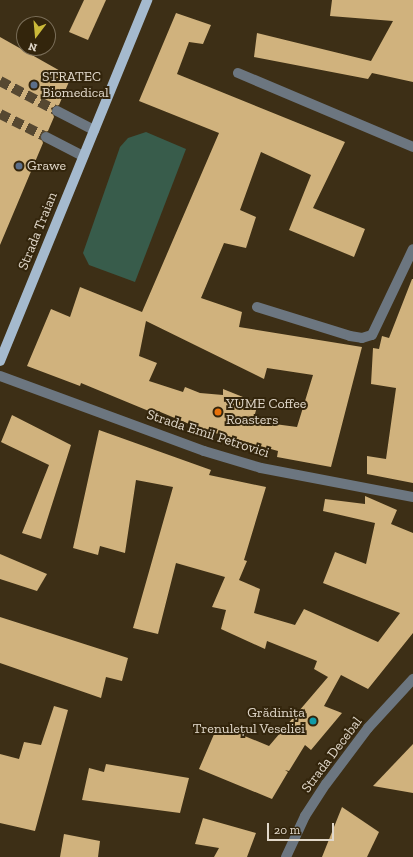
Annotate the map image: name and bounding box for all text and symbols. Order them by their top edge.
north arrow [16,16,56,56]
text: N [27,40,39,54]
place label: STRATEC Biomedical [42,69,109,102]
marker: STRATEC Biomedical [29,80,39,90]
place label: Grawe [27,158,66,174]
marker: Grawe [14,161,24,171]
street label: Strada Traian [15,189,61,273]
place label: YUME Coffee Roasters [226,396,306,428]
street label: Strada Emil Petrovici [145,406,271,462]
marker: YUME Coffee Roasters [213,407,223,417]
place label: Grădinița Trenulețul Veseliei [192,705,305,738]
street label: Strada Decebal [298,714,366,796]
marker: Grădinița Trenulețul Veseliei [308,716,318,726]
scale bar [269,815,336,841]
text: 20 m [274,823,300,837]

